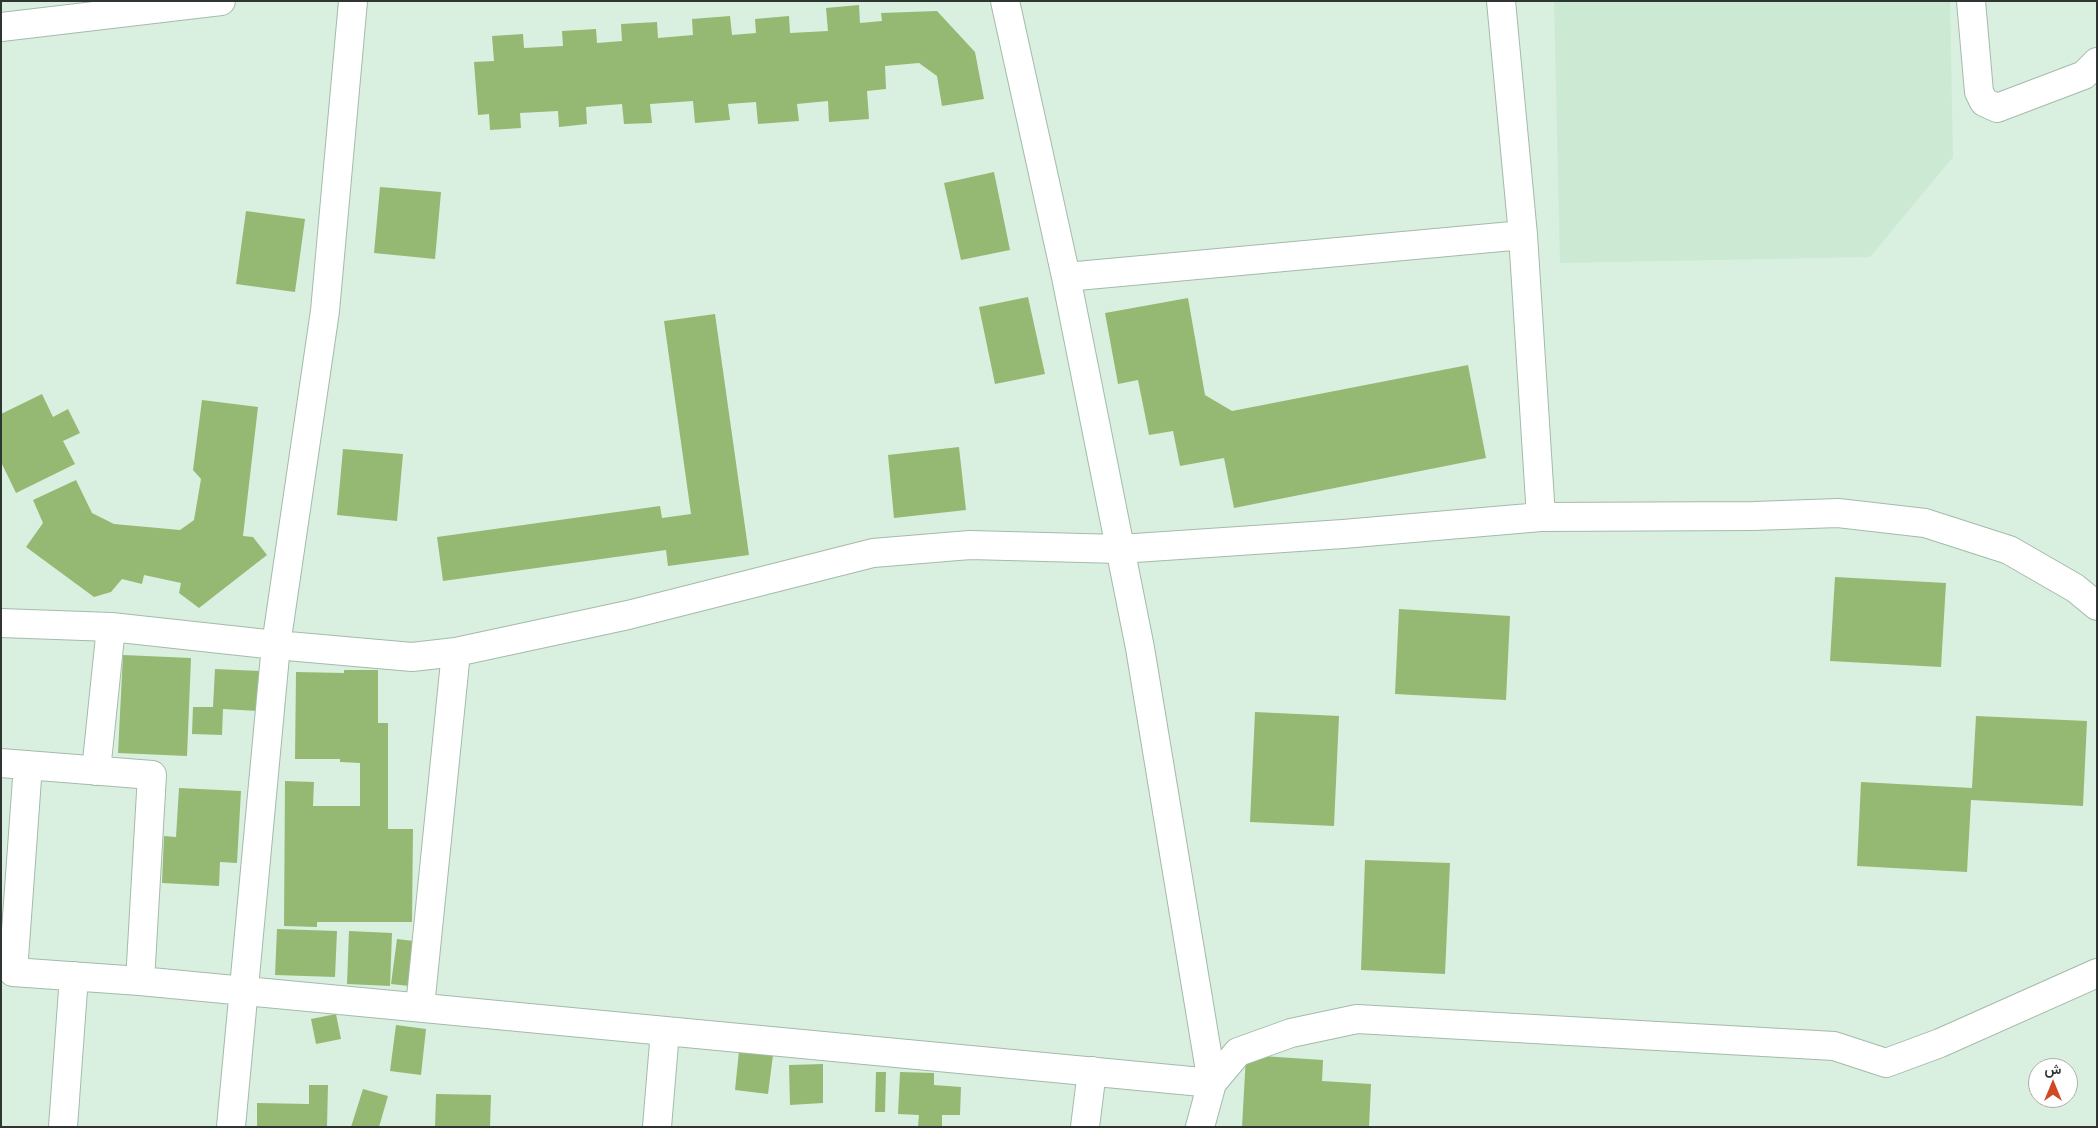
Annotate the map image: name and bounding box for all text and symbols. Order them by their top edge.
north arrow [2028,1058,2078,1108]
text: ش [2045,1060,2061,1078]

